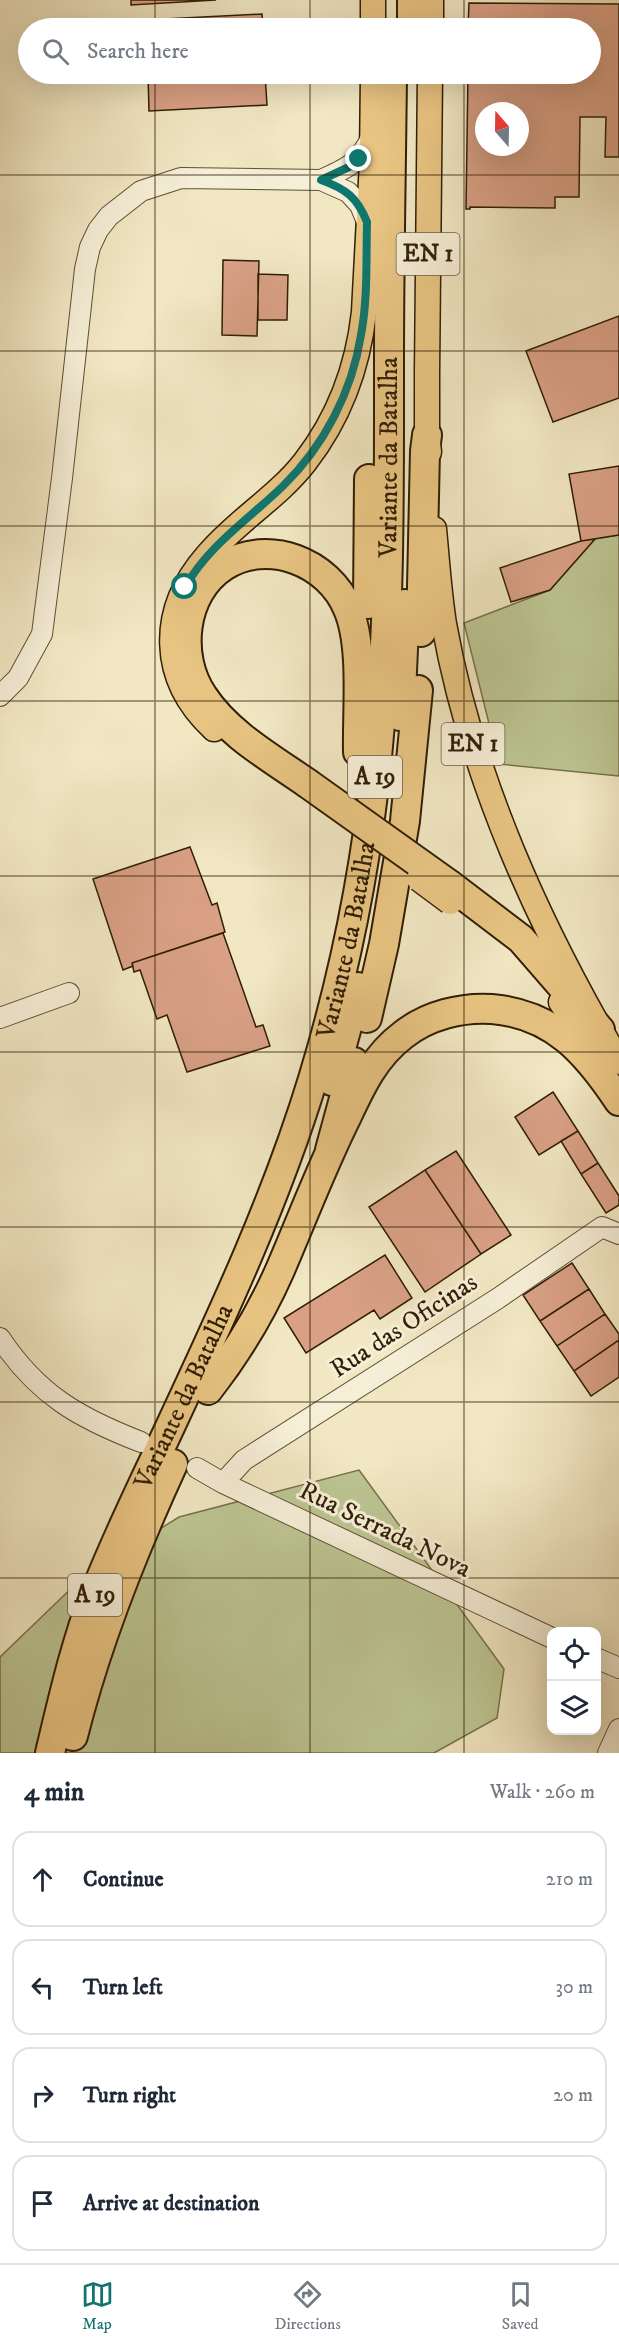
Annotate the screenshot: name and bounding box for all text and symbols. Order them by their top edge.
search box [18,18,601,84]
icon: search [39,35,72,68]
text: Search here [87,38,189,65]
north arrow [475,102,529,156]
route end [345,145,371,171]
road number: EN 1 [396,233,460,275]
street label: Variante da Batalha [371,357,406,559]
route start [171,573,197,599]
road number: EN 1 [442,723,504,765]
road number: A 19 [348,756,402,798]
street label: Variante da Batalha [309,840,383,1043]
street label: Rua das Oficinas [324,1266,484,1386]
street label: Variante da Batalha [126,1299,241,1495]
street label: Rua Serrada Nova [294,1474,476,1586]
road number: A 19 [68,1574,122,1616]
map controls [547,1627,601,1735]
button: locate [547,1627,601,1681]
button: layers [547,1681,601,1735]
text: 4 min [24,1776,84,1809]
text: Walk · 260 m [490,1780,595,1805]
icon: ahead [26,1863,59,1896]
text: Continue [83,1866,164,1893]
text: 210 m [546,1867,593,1892]
icon: left [26,1971,59,2004]
text: Turn left [83,1974,163,2001]
text: 30 m [555,1975,593,2000]
icon: right [26,2079,59,2112]
text: Turn right [83,2082,176,2109]
text: 20 m [553,2083,593,2108]
icon: arrive [26,2187,59,2220]
text: Arrive at destination [83,2190,260,2217]
tab: Map [81,2278,114,2334]
tab: Directions [275,2278,341,2334]
tab: Saved [502,2278,539,2334]

